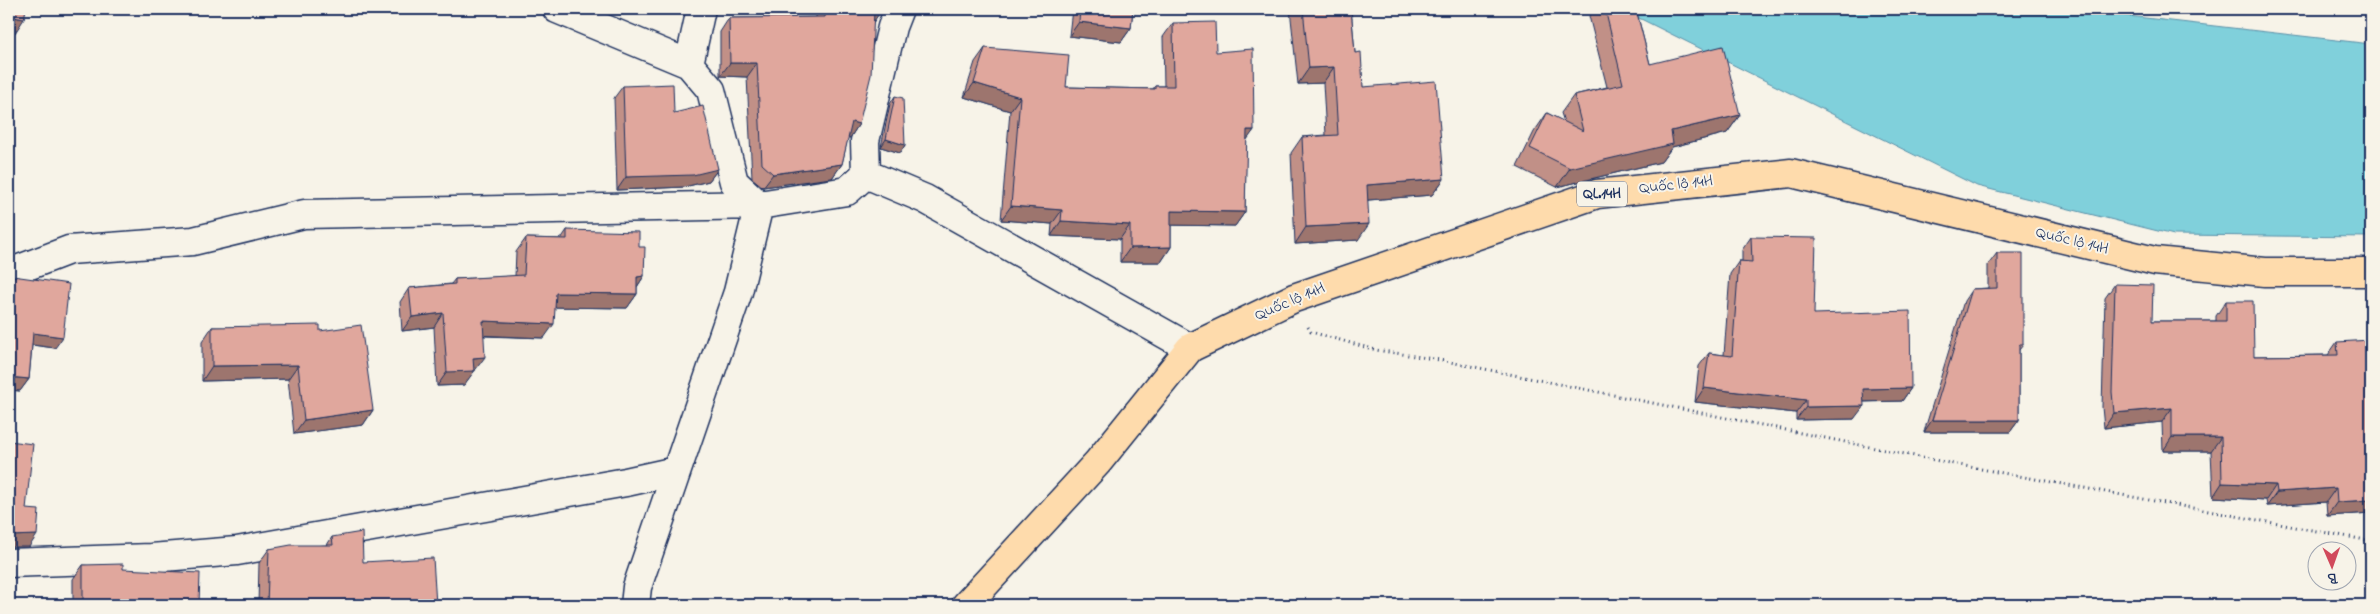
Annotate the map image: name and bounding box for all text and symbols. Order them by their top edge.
street label: Quốc lộ 14H [1638,169,1714,201]
road number: QL.14H [1577,182,1627,206]
street label: Quốc lộ 14H [2033,220,2111,262]
street label: Quốc lộ 14H [1251,276,1329,328]
north arrow [2308,542,2358,592]
text: B [2327,567,2338,588]

